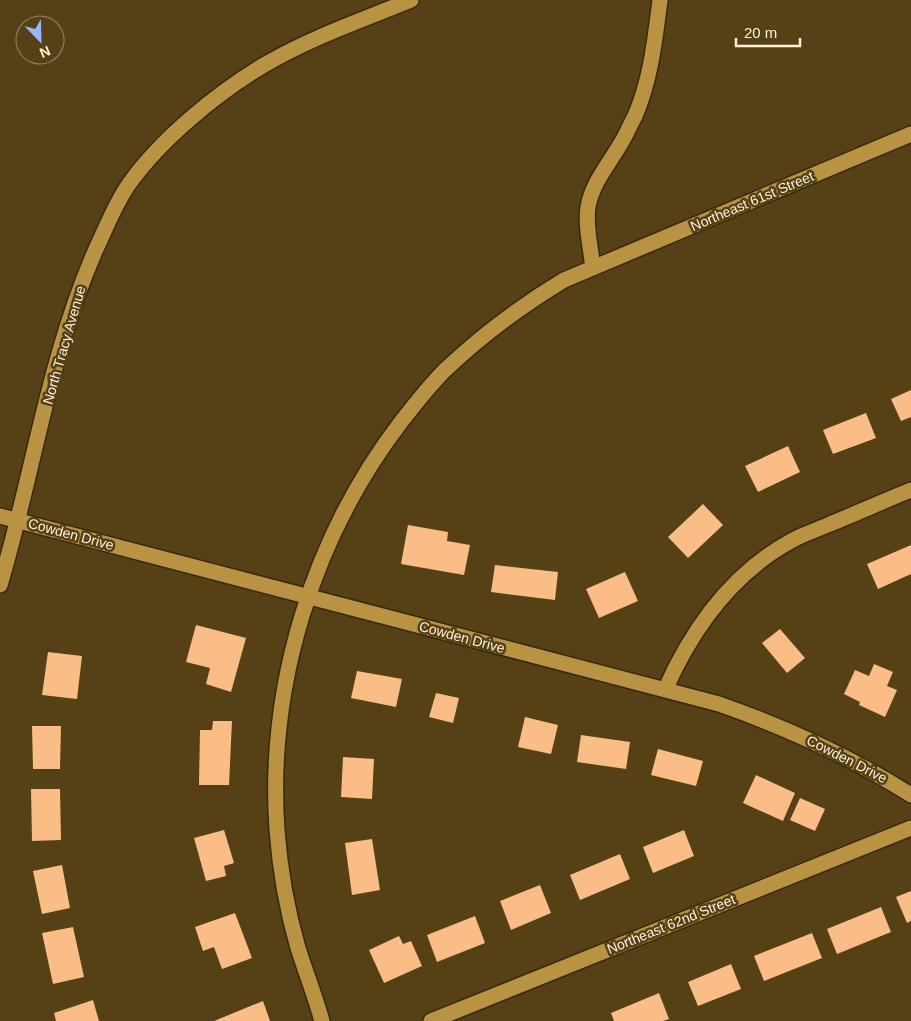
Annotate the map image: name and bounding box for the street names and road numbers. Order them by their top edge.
street label: Northeast 61st Street [688,168,816,234]
street label: North Tracy Avenue [39,284,89,406]
street label: Cowden Drive [26,515,116,553]
street label: Cowden Drive [417,618,507,656]
street label: Cowden Drive [804,732,890,786]
street label: Northeast 62nd Street [604,891,738,957]

